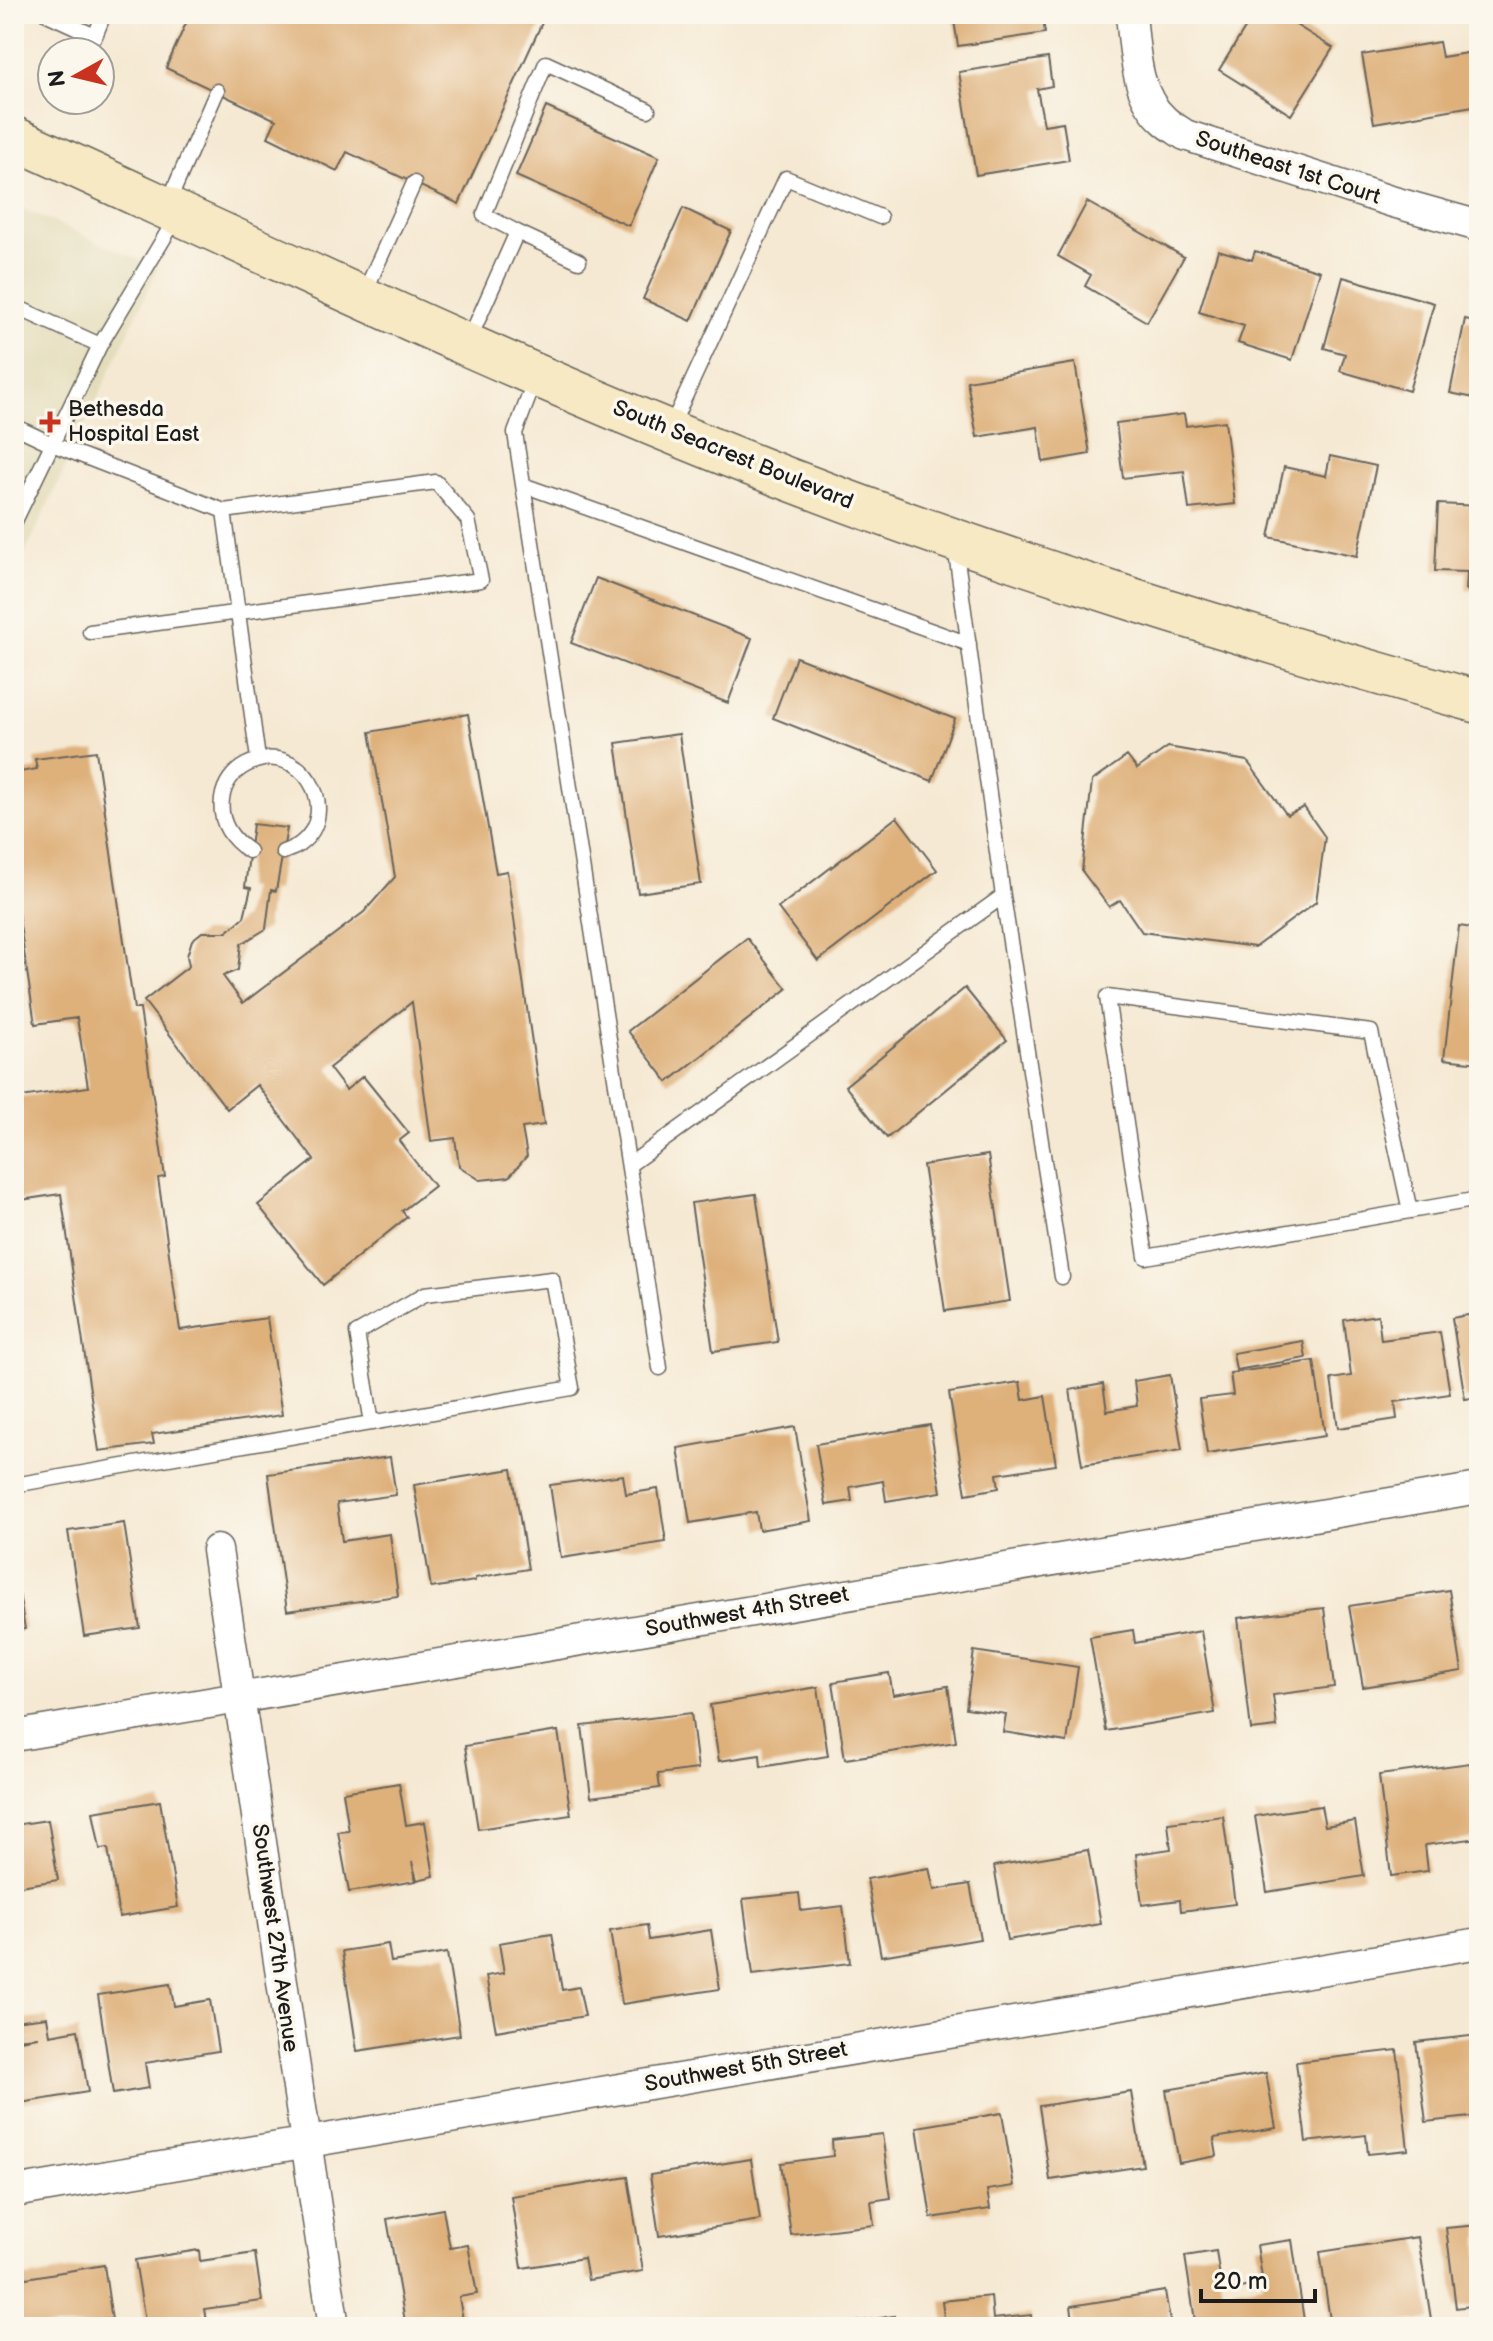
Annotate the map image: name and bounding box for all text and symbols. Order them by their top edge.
north arrow [36,36,116,116]
text: N [43,69,72,89]
street label: Southeast 1st Court [1192,125,1384,211]
street label: South Seacrest Boulevard [609,394,857,516]
place label: Bethesda Hospital East [68,396,200,448]
marker: Bethesda Hospital East [39,411,61,433]
street label: Southwest 4th Street [643,1581,851,1643]
street label: Southwest 27th Avenue [246,1822,304,2054]
street label: Southwest 5th Street [643,2036,850,2098]
scale bar [1201,2253,1315,2303]
text: 20 m [1213,2267,1268,2296]

